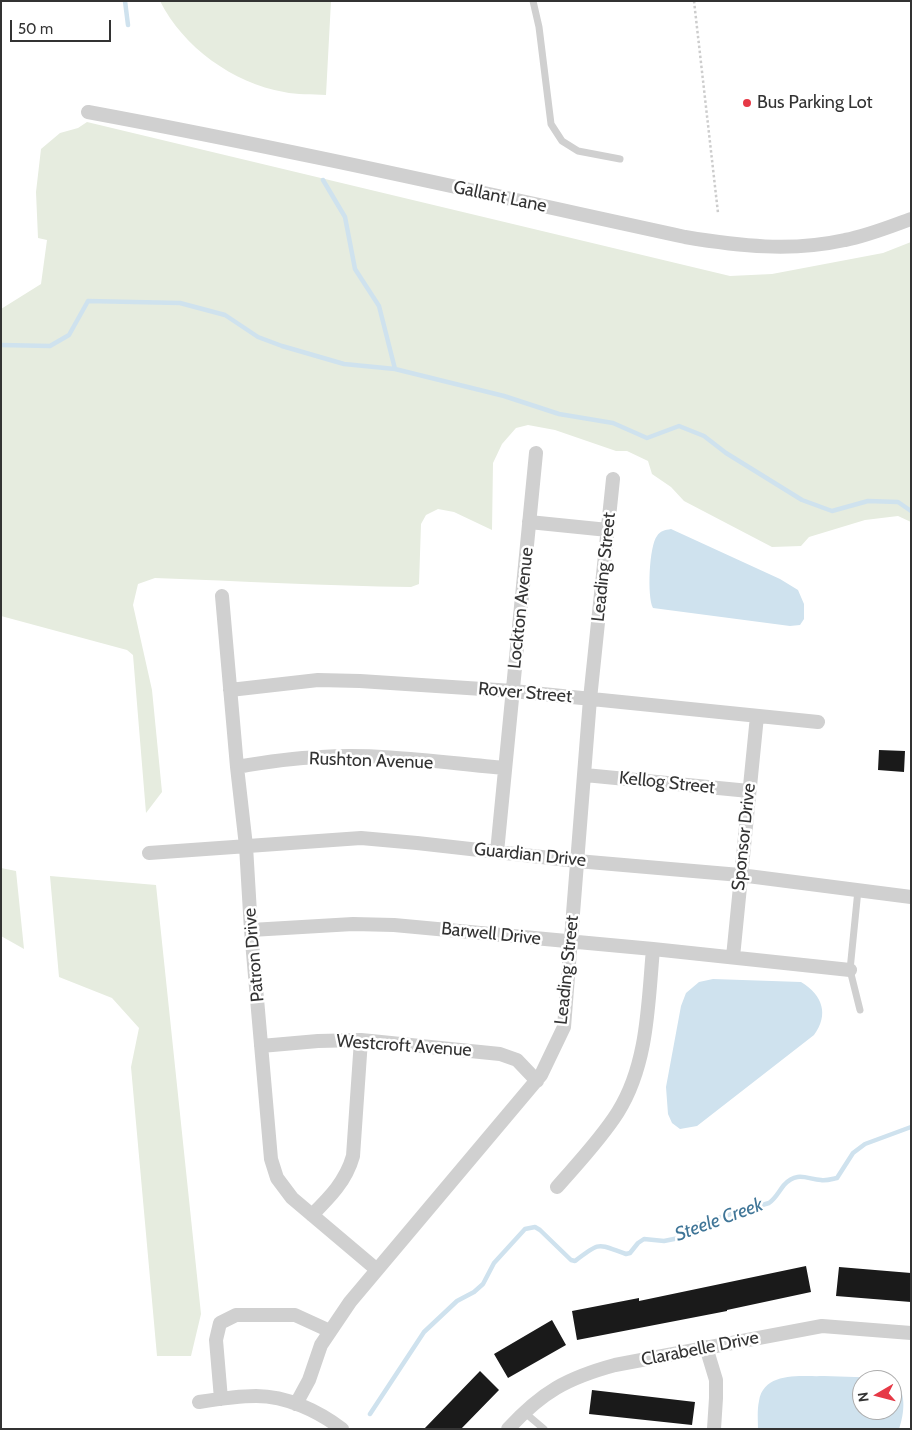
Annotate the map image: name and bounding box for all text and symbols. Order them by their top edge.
scale bar [12,10,114,42]
text: 50 m [18,20,53,38]
place label: Bus Parking Lot [757,92,873,114]
marker: Bus Parking Lot [741,97,753,109]
street label: Gallant Lane [451,177,549,217]
street label: Leading Street [588,511,620,623]
street label: Lockton Avenue [504,546,538,670]
street label: Rover Street [477,678,573,708]
street label: Rushton Avenue [309,748,433,774]
street label: Kellog Street [618,767,716,799]
street label: Sponsor Drive [728,782,760,892]
street label: Guardian Drive [473,838,587,872]
street label: Patron Drive [239,907,269,1003]
street label: Leading Street [551,914,583,1026]
street label: Barwell Drive [440,918,542,950]
street label: Westcroft Avenue [336,1030,472,1062]
water label: Steele Creek [672,1194,766,1246]
street label: Clarabelle Drive [639,1327,761,1371]
north arrow [852,1370,902,1420]
text: N [854,1391,873,1403]

